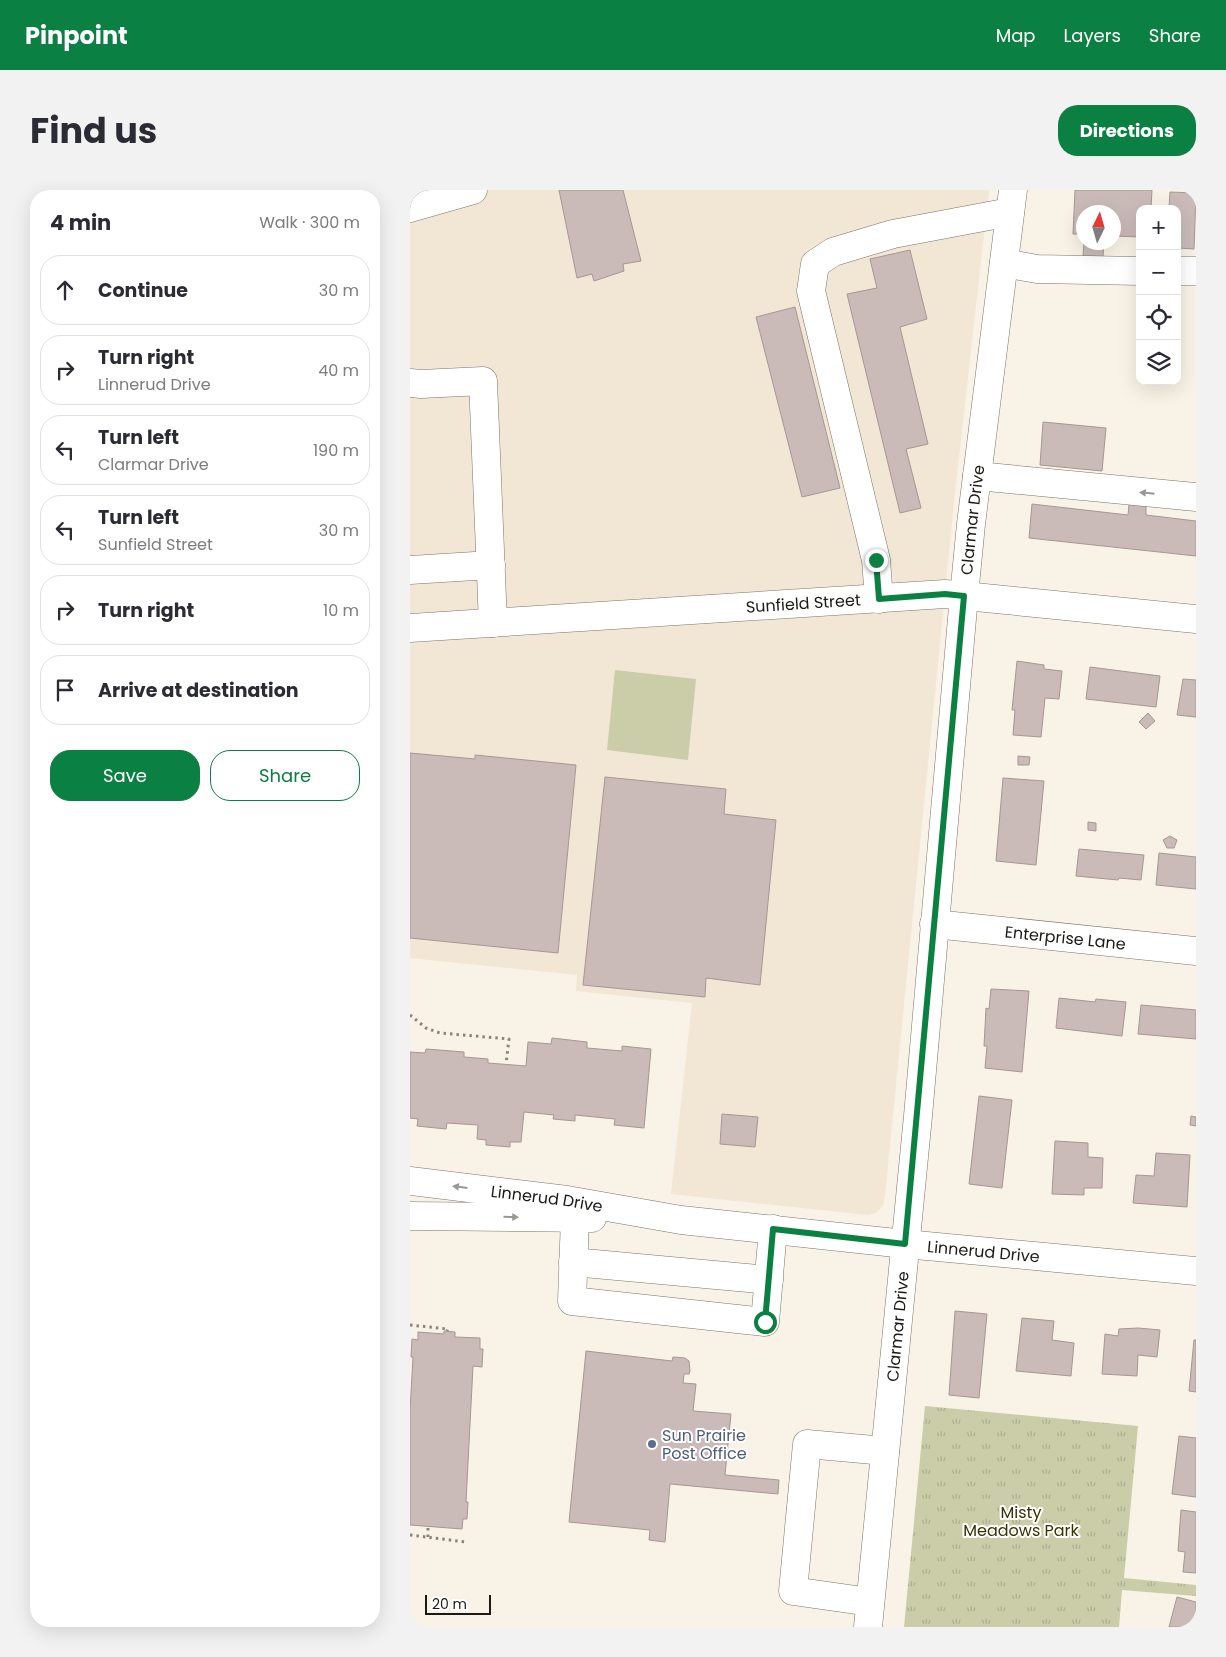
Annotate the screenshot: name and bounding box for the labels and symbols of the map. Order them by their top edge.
north arrow [1076,205,1121,250]
street label: Clarmar Drive [955,463,990,576]
one-way arrow [1139,489,1155,497]
route end [865,549,888,572]
street label: Sunfield Street [745,588,862,619]
street label: Enterprise Lane [1004,920,1127,956]
street label: Linnerud Drive [490,1180,605,1218]
one-way arrow [452,1183,468,1191]
one-way arrow [503,1213,519,1221]
street label: Linnerud Drive [926,1235,1041,1268]
street label: Clarmar Drive [881,1270,915,1383]
route start [754,1311,777,1334]
place label: Sun Prairie Post Office [662,1424,747,1465]
marker: Sun Prairie Post Office [646,1438,658,1450]
park label: Misty Meadows Park [963,1501,1080,1542]
scale bar [425,1592,491,1615]

